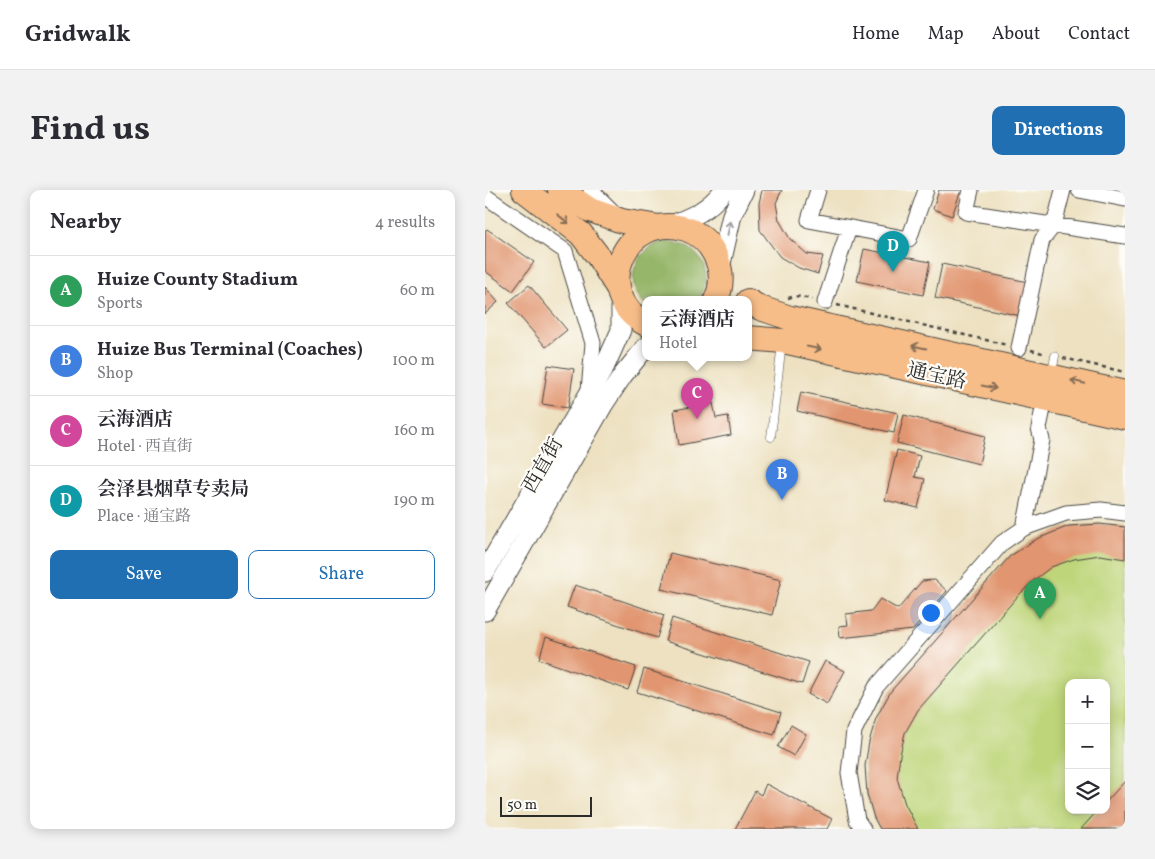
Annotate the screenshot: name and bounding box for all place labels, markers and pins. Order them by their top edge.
pin: D [877,231,909,272]
pin: C [681,378,713,419]
pin: B [766,459,798,500]
pin: A [1024,578,1056,619]

